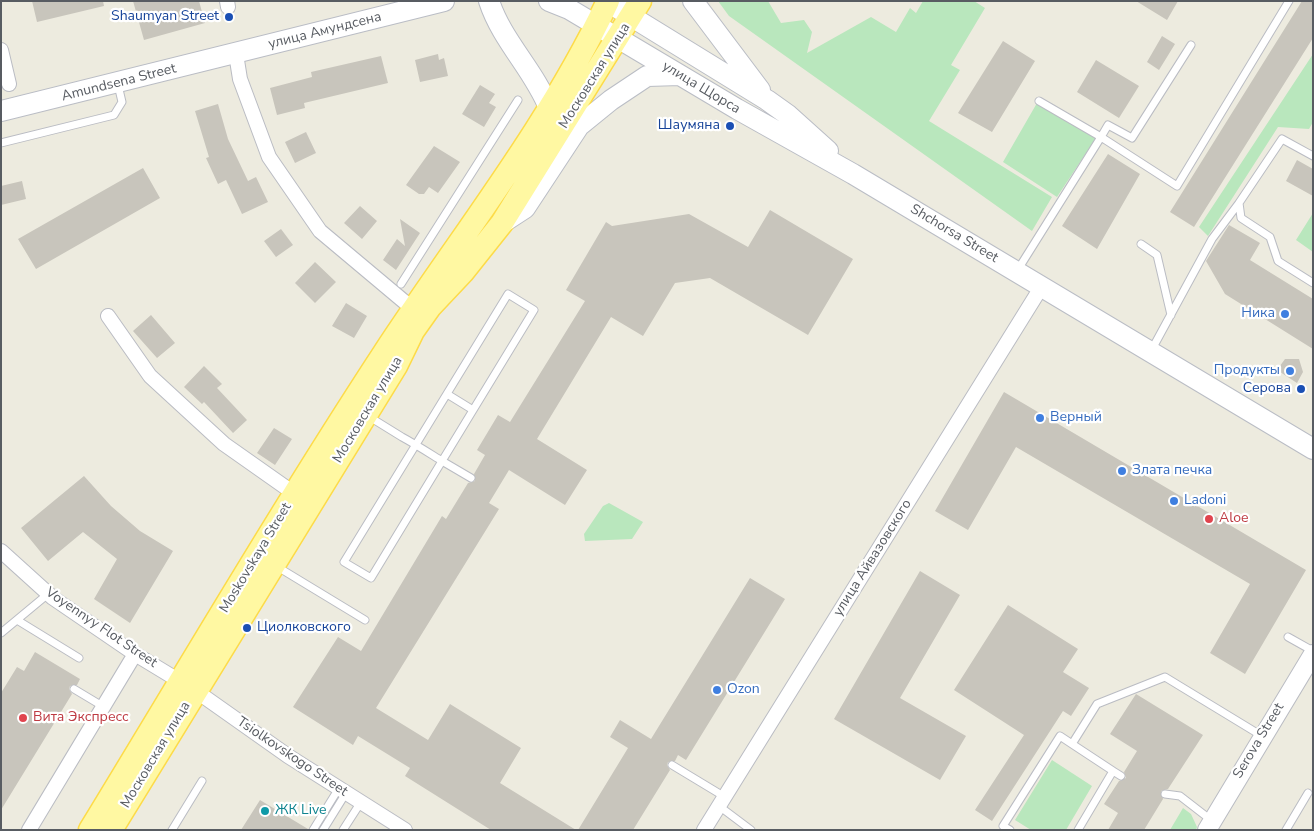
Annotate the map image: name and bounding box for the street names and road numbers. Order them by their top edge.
street label: улица Амундсена [267,9,383,53]
street label: Московская улица [556,20,634,132]
street label: улица Щорса [659,58,743,118]
street label: Amundsena Street [60,61,178,105]
street label: Shchorsa Street [907,201,1001,267]
street label: Московская улица [330,354,406,466]
street label: улица Айвазовского [830,496,916,620]
street label: Moskovskaya Street [217,500,295,616]
street label: Voyennyy Flot Street [42,584,160,672]
street label: Московская улица [118,699,194,811]
street label: Serova Street [1230,700,1288,782]
street label: Tsiolkovskogo Street [233,714,351,800]

